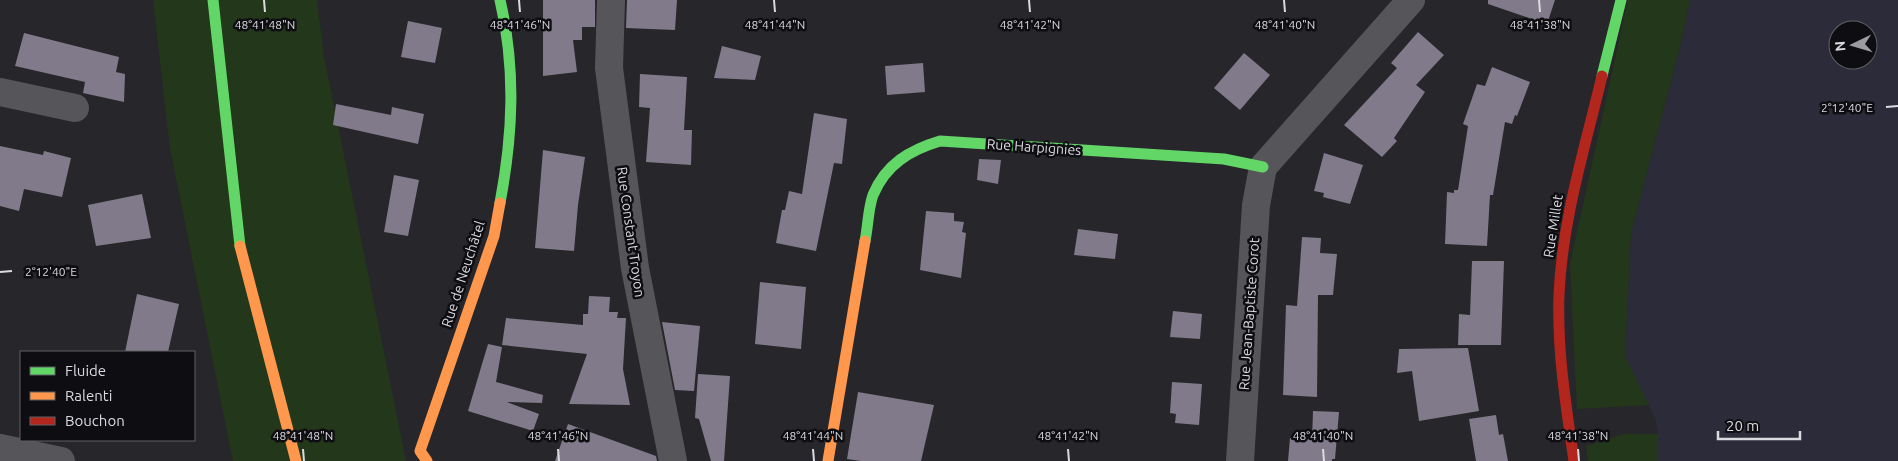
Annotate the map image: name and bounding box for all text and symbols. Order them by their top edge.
text: 48°41'48"N [235,18,295,31]
text: 48°41'46"N [490,18,550,31]
text: 48°41'44"N [745,18,805,31]
text: 48°41'42"N [1000,18,1060,31]
text: 48°41'40"N [1255,18,1315,31]
text: 48°41'38"N [1510,18,1570,31]
north arrow [1828,20,1878,70]
text: N [1832,40,1848,52]
text: 2°12'40"E [1821,101,1873,114]
street label: Rue Harpignies [986,136,1082,158]
street label: Rue Constant Troyon [614,166,648,298]
street label: Rue Millet [1540,193,1566,259]
street label: Rue de Neuchâtel [438,218,488,329]
street label: Rue Jean-Baptiste Corot [1236,237,1262,391]
text: 2°12'40"E [25,265,77,278]
legend [20,351,195,441]
text: Fluide [65,362,106,379]
text: Ralenti [65,387,112,404]
scale bar [1718,408,1800,440]
text: Bouchon [65,412,125,429]
text: 20 m [1726,417,1759,434]
text: 48°41'48"N [273,429,333,442]
text: 48°41'46"N [528,429,588,442]
text: 48°41'44"N [783,429,843,442]
text: 48°41'42"N [1038,429,1098,442]
text: 48°41'40"N [1293,429,1353,442]
text: 48°41'38"N [1548,429,1608,442]

